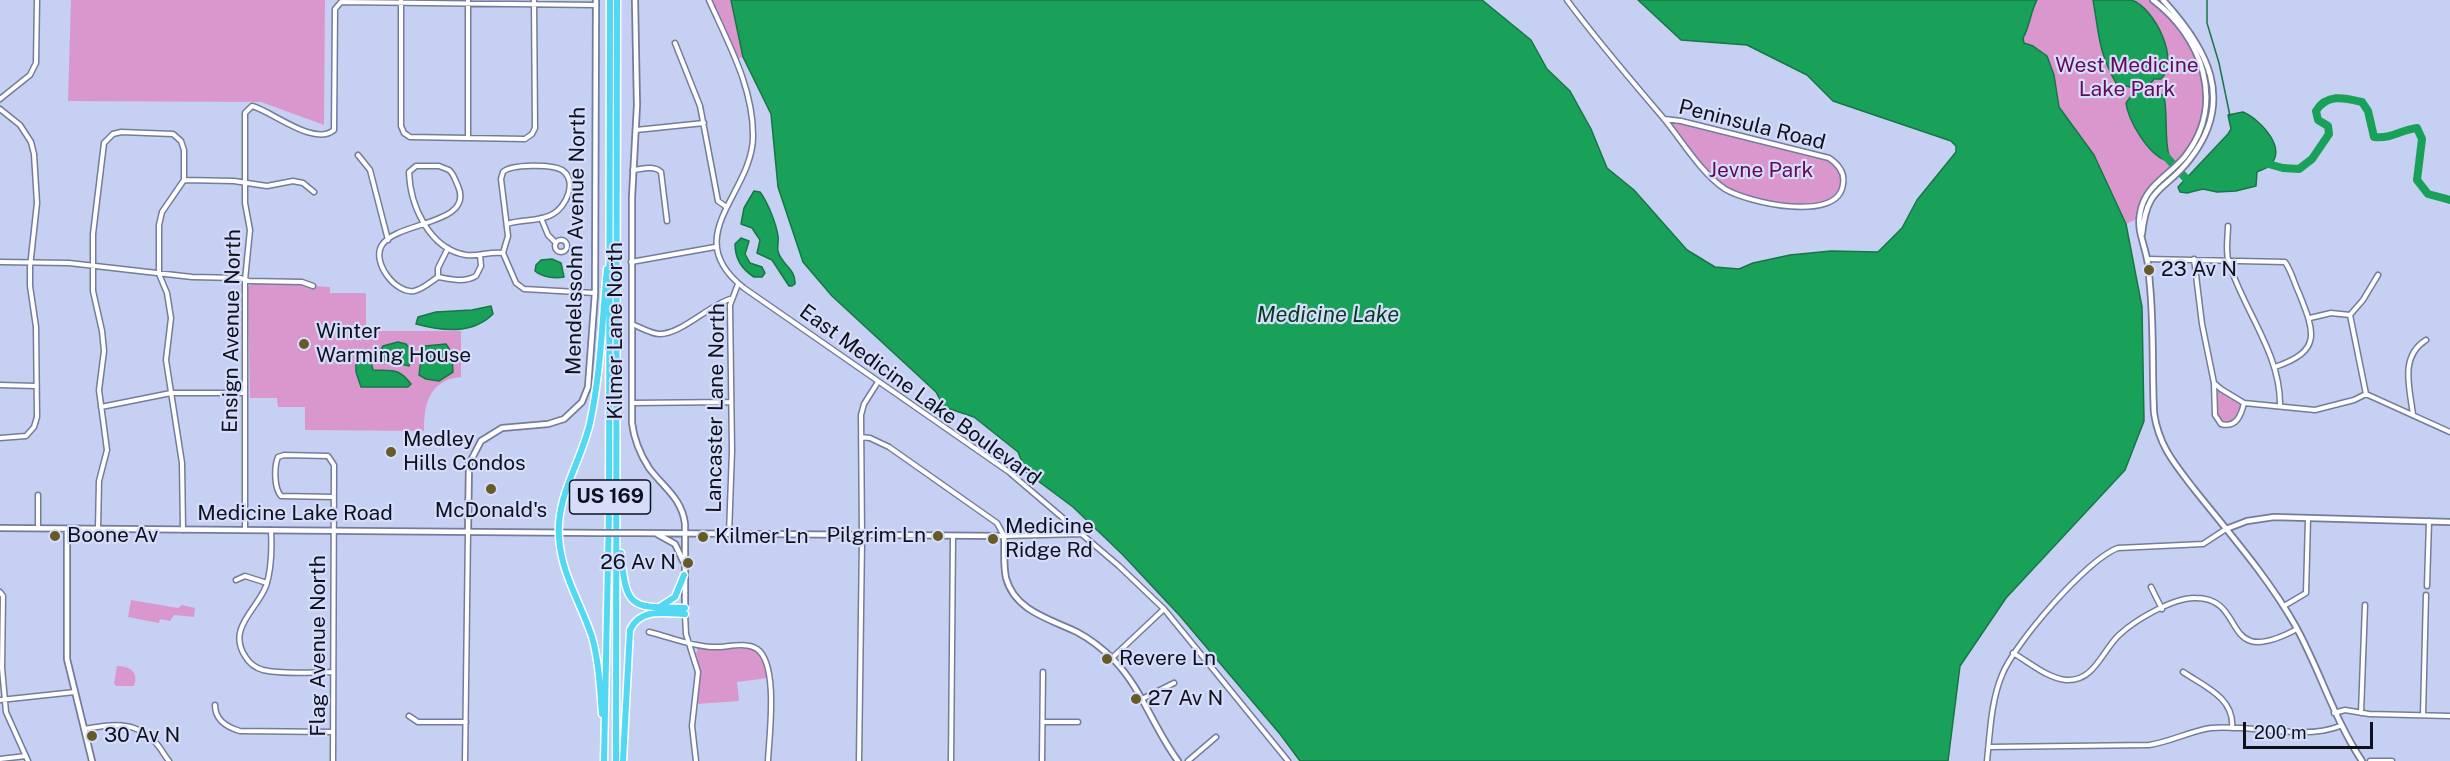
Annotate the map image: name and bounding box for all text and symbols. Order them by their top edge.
park label: West Medicine Lake Park [2055,53,2199,103]
street label: Peninsula Road [1676,95,1828,155]
street label: Mendelssohn Avenue North [561,107,591,375]
park label: Jevne Park [1709,158,1813,184]
street label: Ensign Avenue North [218,229,246,433]
street label: Kilmer Lane North [603,242,629,420]
place label: 23 Av N [2161,257,2237,283]
marker: 23 Av N [2142,263,2156,277]
street label: East Medicine Lake Boulevard [794,299,1046,491]
water label: Medicine Lake [1257,302,1399,328]
street label: Lancaster Lane North [702,303,730,513]
place label: Winter Warming House [316,319,471,369]
marker: Winter Warming House [297,337,311,351]
place label: Medley Hills Condos [403,427,526,477]
marker: Medley Hills Condos [384,445,398,459]
road number: US 169 [570,480,650,514]
marker: McDonald's [484,482,498,496]
place label: McDonald's [435,498,547,524]
street label: Medicine Lake Road [197,501,393,527]
place label: Medicine Ridge Rd [1005,514,1094,564]
place label: Boone Av [67,523,158,549]
place label: Pilgrim Ln [827,523,926,549]
place label: Kilmer Ln [715,524,809,550]
marker: Boone Av [48,529,62,543]
marker: Pilgrim Ln [931,529,945,543]
marker: Kilmer Ln [696,530,710,544]
marker: Medicine Ridge Rd [986,532,1000,546]
place label: 26 Av N [600,550,676,576]
street label: Flag Avenue North [306,555,332,737]
marker: 26 Av N [681,556,695,570]
place label: Revere Ln [1119,646,1216,672]
marker: Revere Ln [1100,652,1114,666]
place label: 27 Av N [1148,686,1223,712]
marker: 27 Av N [1129,692,1143,706]
scale bar [2246,710,2376,748]
text: 200 m [2254,722,2307,743]
place label: 30 Av N [104,723,180,749]
marker: 30 Av N [85,729,99,743]

